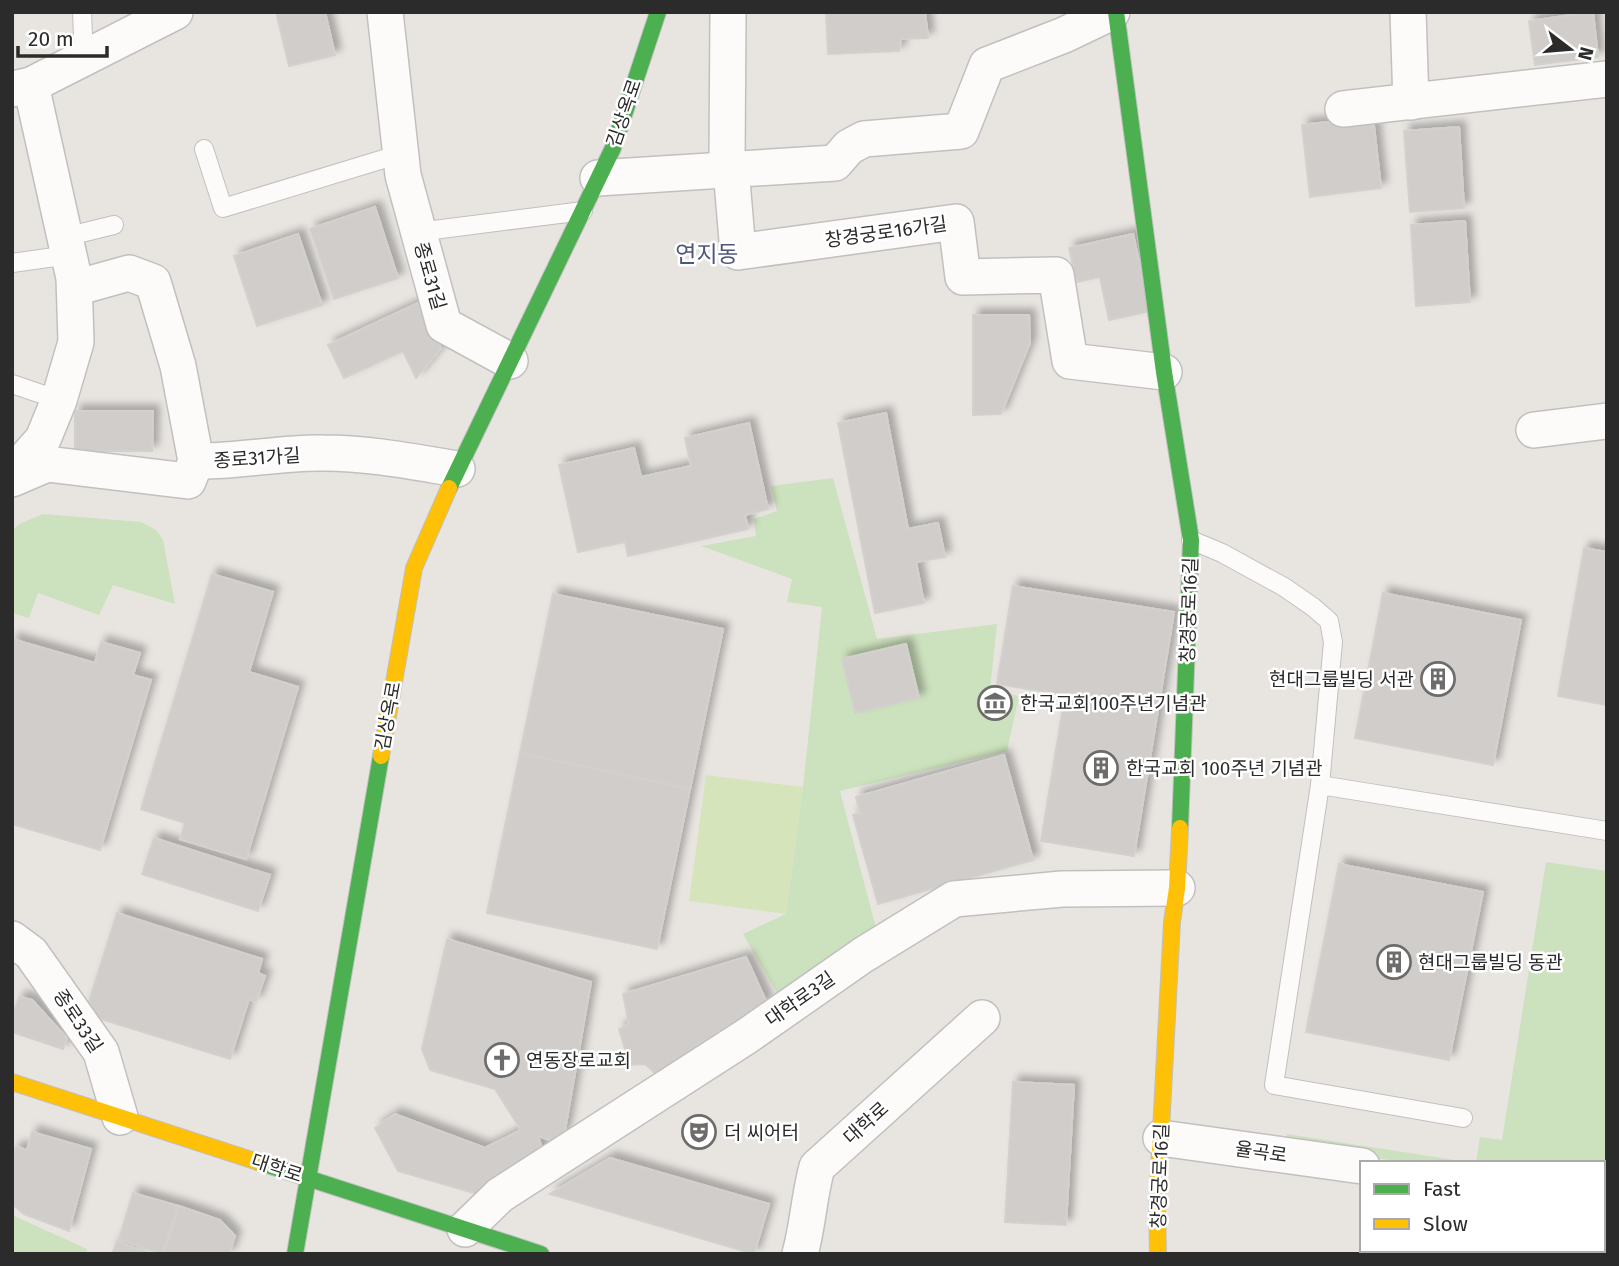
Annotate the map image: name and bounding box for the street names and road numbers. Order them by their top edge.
street label: 김상옥로 [602,76,646,150]
street label: 창경궁로16가길 [823,212,949,252]
street label: 종로31길 [409,239,451,313]
street label: 종로31가길 [213,443,301,473]
street label: 창경궁로16길 [1176,557,1202,663]
street label: 김상옥로 [371,680,405,752]
street label: 대학로3길 [761,967,839,1031]
street label: 종로33길 [49,985,107,1057]
street label: 대학로 [839,1097,893,1149]
street label: 창경궁로16길 [1147,1123,1173,1229]
street label: 율곡로 [1233,1137,1289,1167]
street label: 대학로 [249,1149,305,1187]

